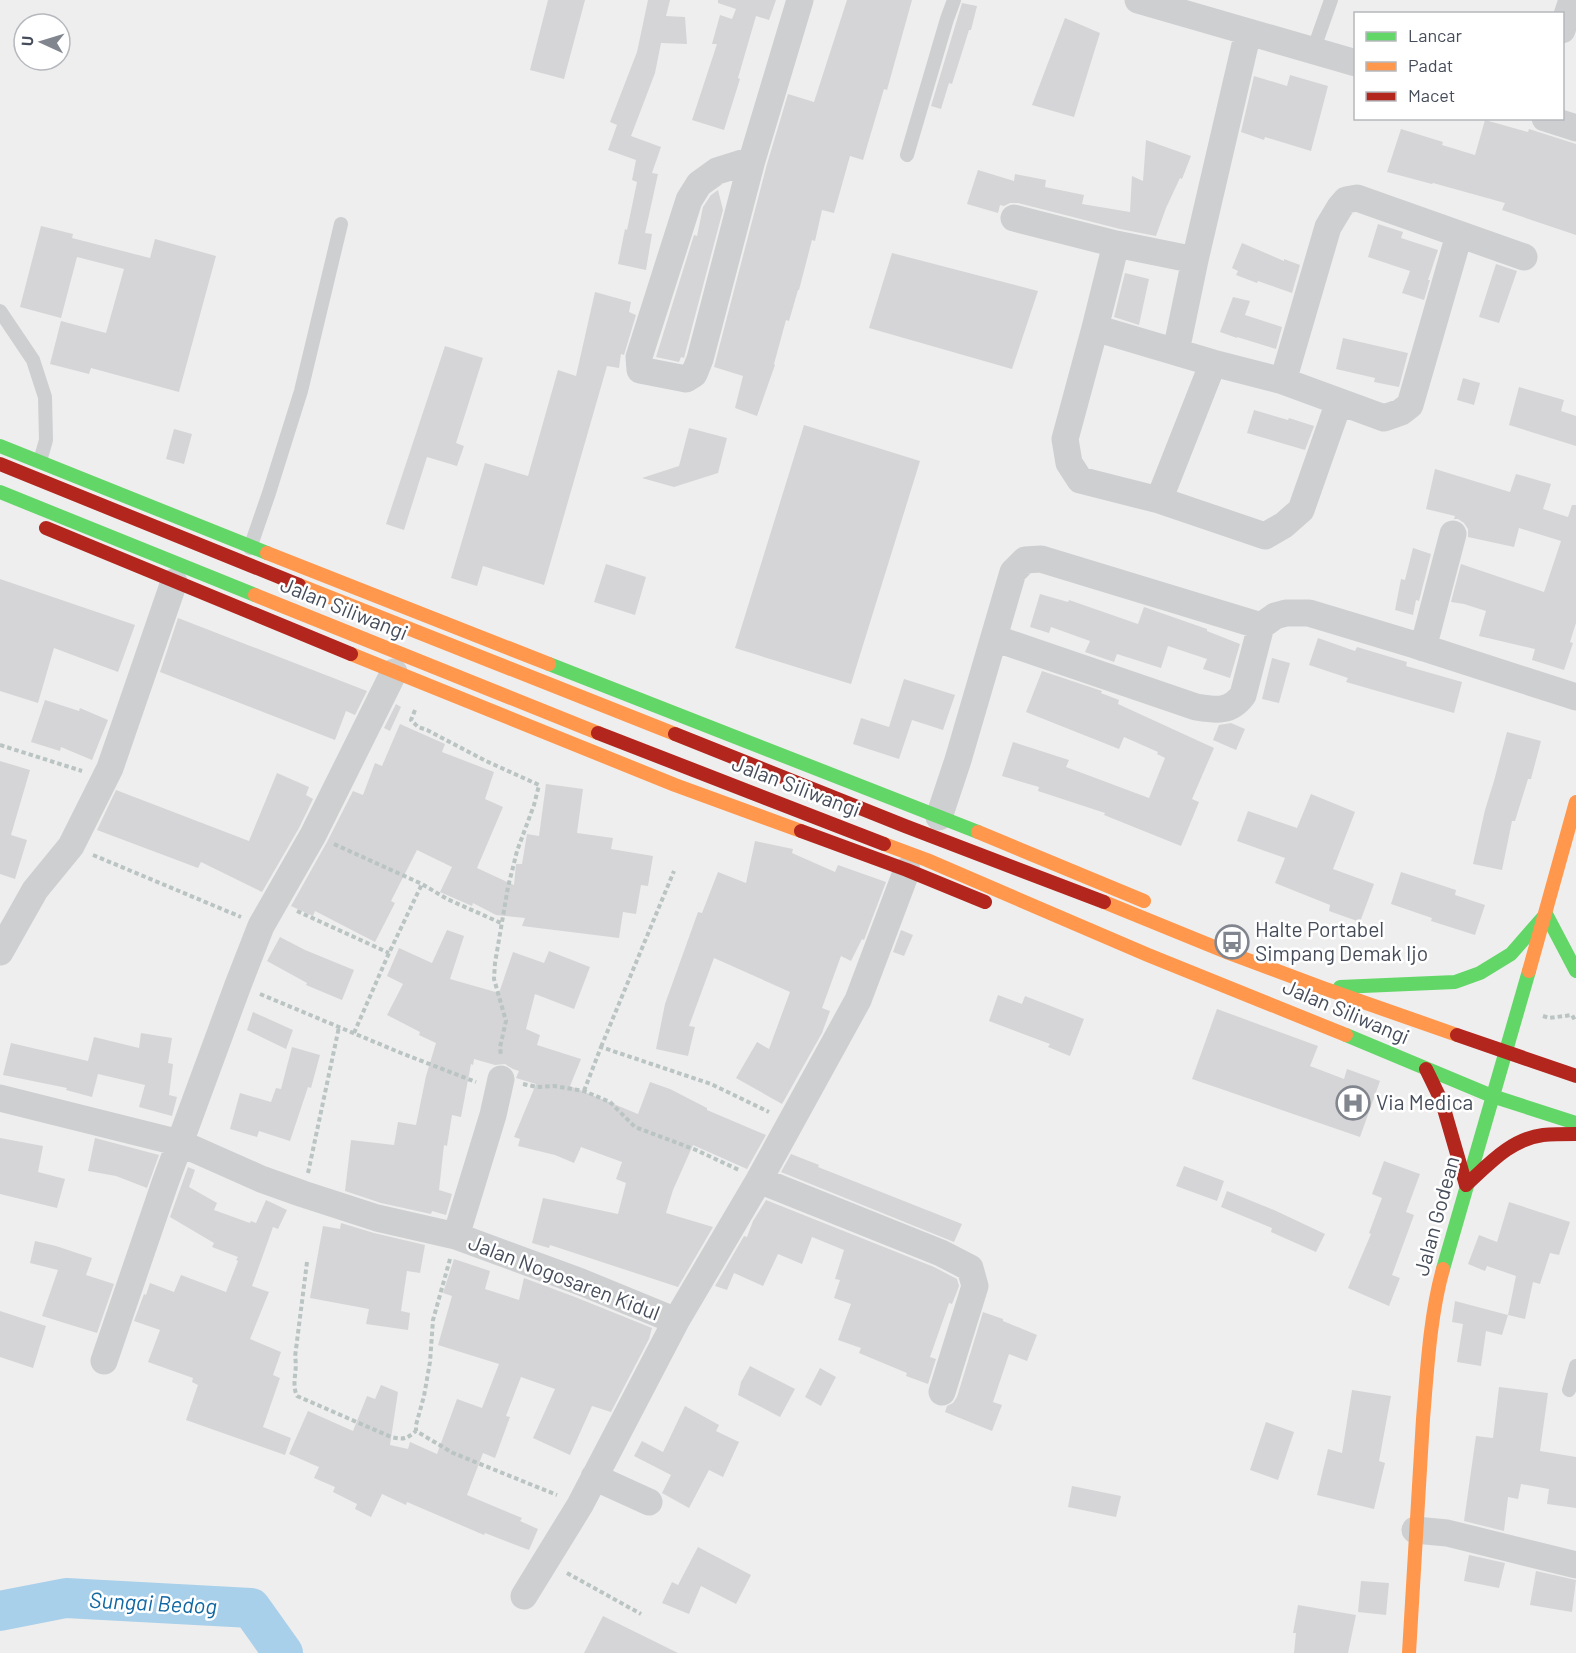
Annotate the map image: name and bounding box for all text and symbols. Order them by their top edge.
north arrow [12,12,72,72]
legend [1354,12,1564,120]
text: Lancar [1408,24,1463,46]
text: U [17,35,36,47]
text: Padat [1408,54,1453,76]
text: Macet [1408,84,1455,106]
street label: Jalan Siliwangi [277,571,412,645]
street label: Jalan Siliwangi [729,750,864,822]
place label: Halte Portabel Simpang Demak Ijo [1255,916,1428,965]
bus stop icon: Halte Portabel Simpang Demak Ijo [1214,924,1250,960]
street label: Jalan Siliwangi [1279,973,1414,1049]
hospital icon: Via Medica [1335,1085,1371,1121]
place label: Via Medica [1376,1089,1473,1114]
street label: Jalan Godean [1408,1153,1464,1278]
street label: Jalan Nogosaren Kidul [465,1229,664,1325]
water label: Sungai Bedog [89,1586,217,1618]

